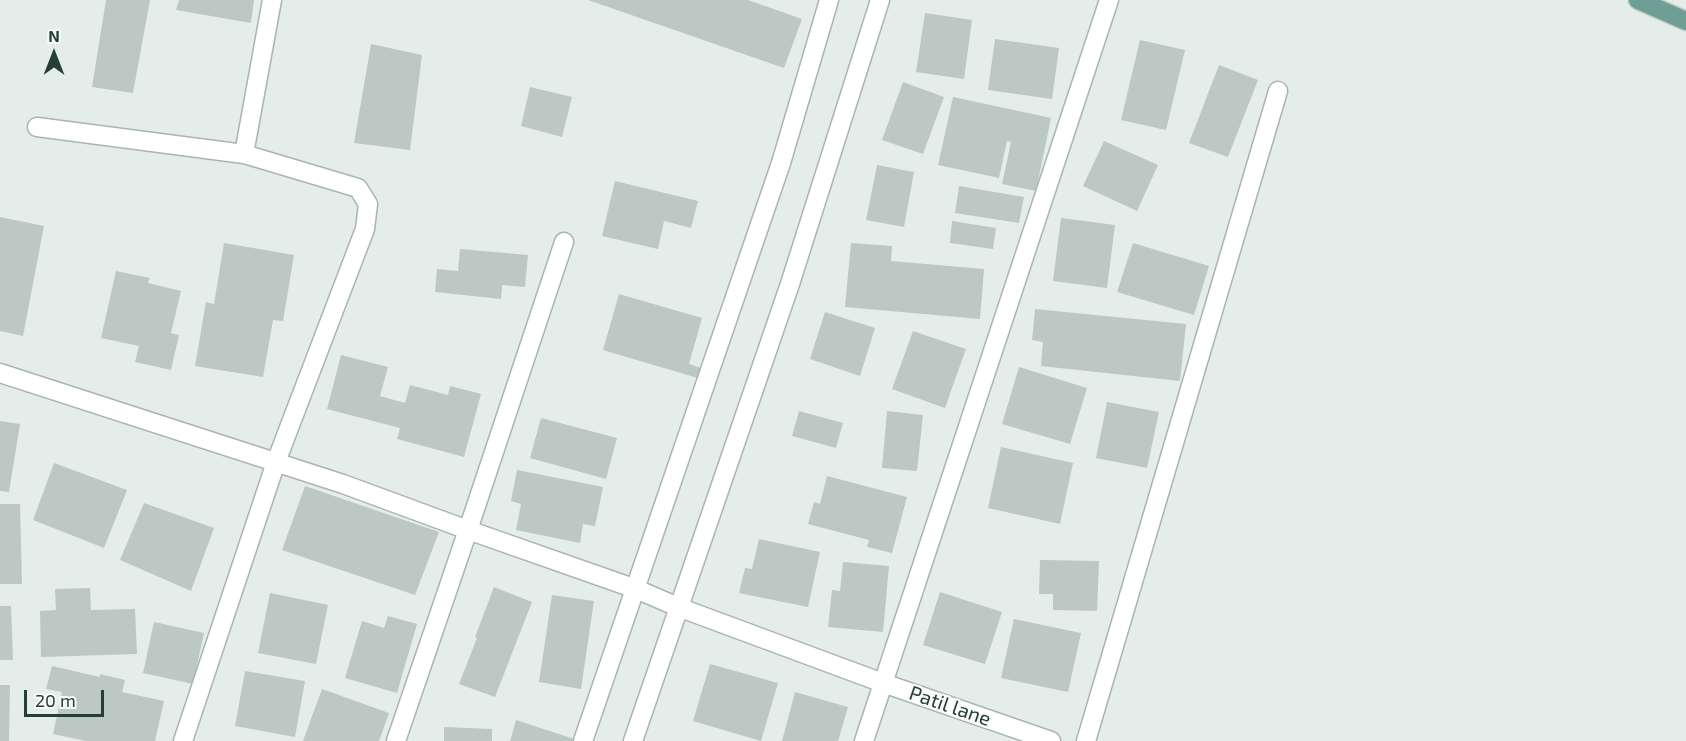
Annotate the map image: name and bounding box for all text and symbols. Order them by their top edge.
north arrow [24,24,84,84]
text: N [48,26,60,45]
scale bar [27,678,106,716]
street label: Patil lane [906,681,994,731]
text: 20 m [35,689,76,711]

